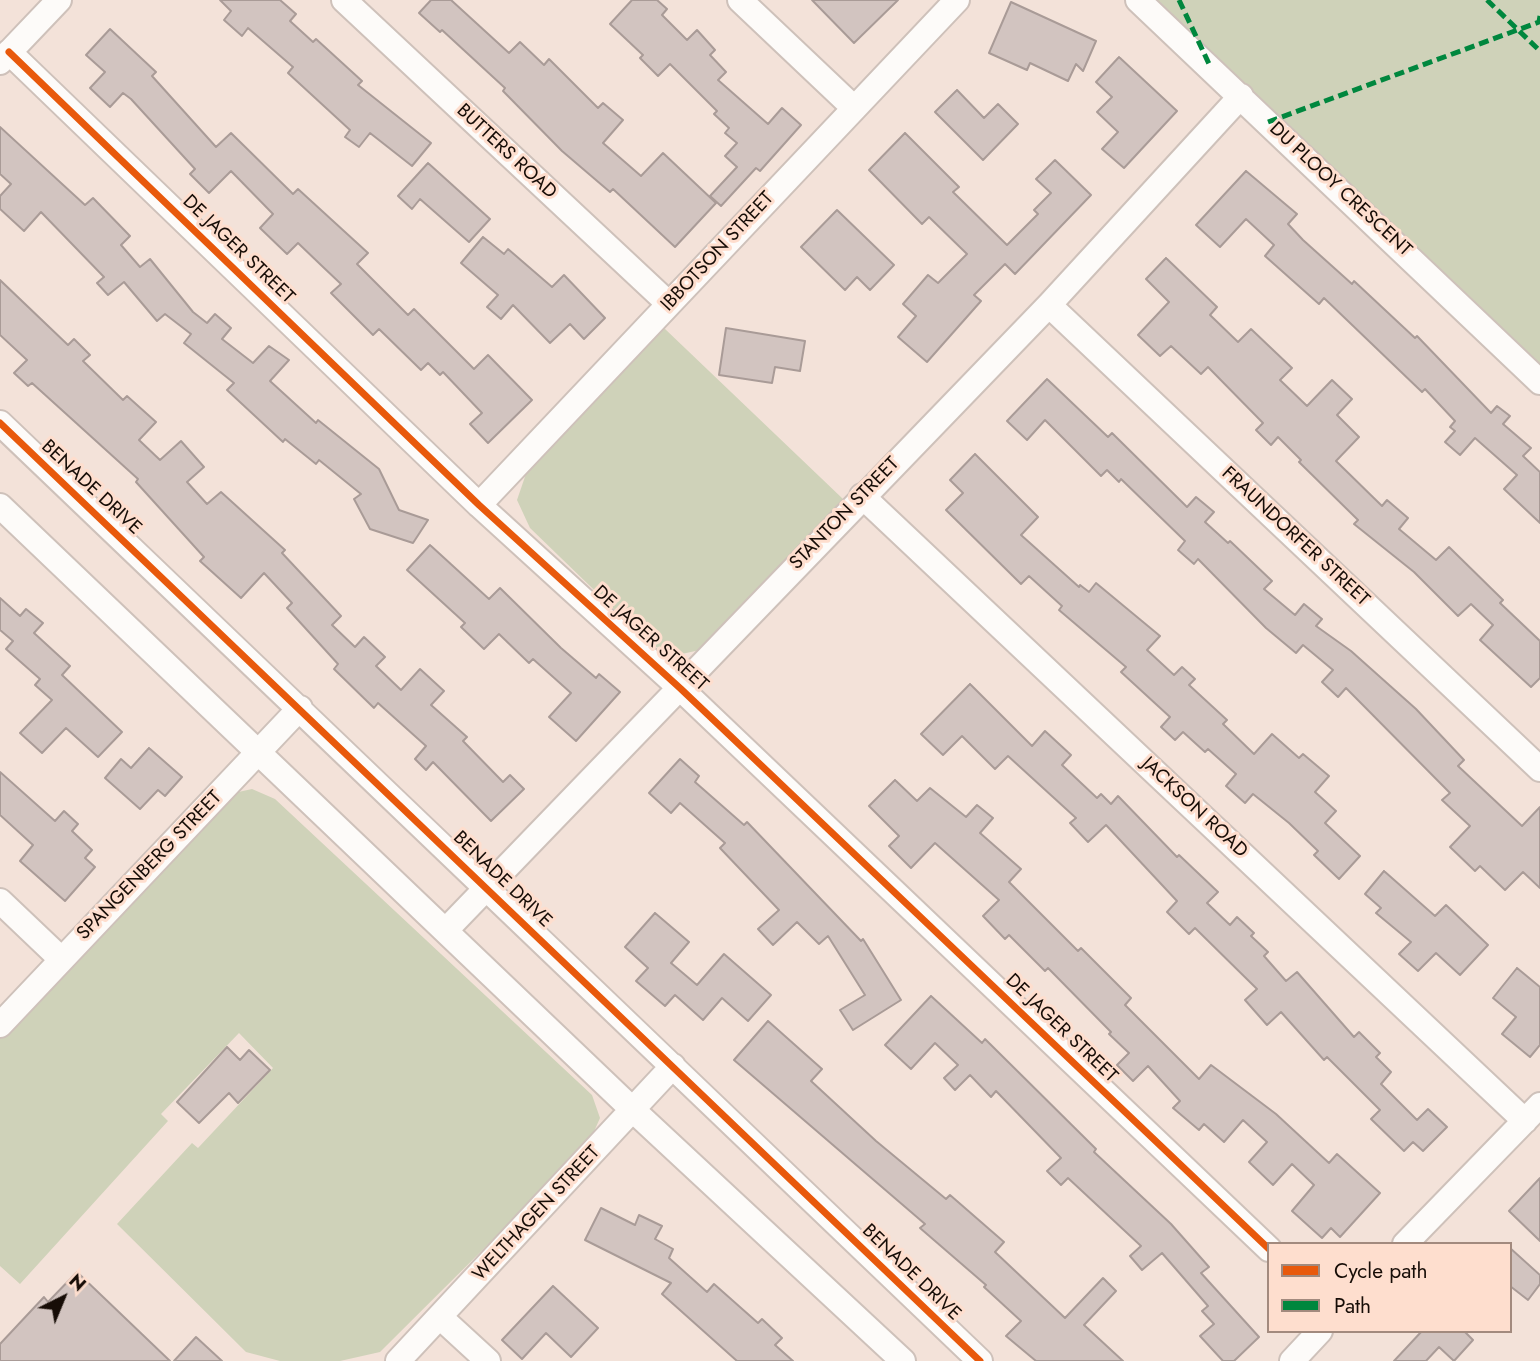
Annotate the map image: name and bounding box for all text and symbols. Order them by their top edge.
street label: BUTTERS ROAD [451,100,561,204]
street label: DU PLOOY CRESCENT [1264,118,1416,262]
street label: IBBOTSON STREET [657,188,779,316]
street label: DE JAGER STREET [177,191,299,309]
street label: BENADE DRIVE [36,436,146,540]
street label: STANTON STREET [786,453,904,575]
street label: FRAUNDORFER STREET [1216,463,1374,611]
street label: DE JAGER STREET [588,581,712,697]
street label: JACKSON ROAD [1136,753,1252,863]
street label: SPANGENBERG STREET [73,787,227,945]
street label: BENADE DRIVE [448,827,556,933]
street label: DE JAGER STREET [1000,970,1122,1088]
street label: WELTHAGEN STREET [469,1142,605,1286]
street label: BENADE DRIVE [857,1220,965,1326]
legend [1267,1242,1512,1333]
text: Cycle path [1334,1256,1427,1286]
north arrow [28,1263,98,1333]
text: N [63,1267,92,1297]
text: Path [1334,1291,1371,1321]

